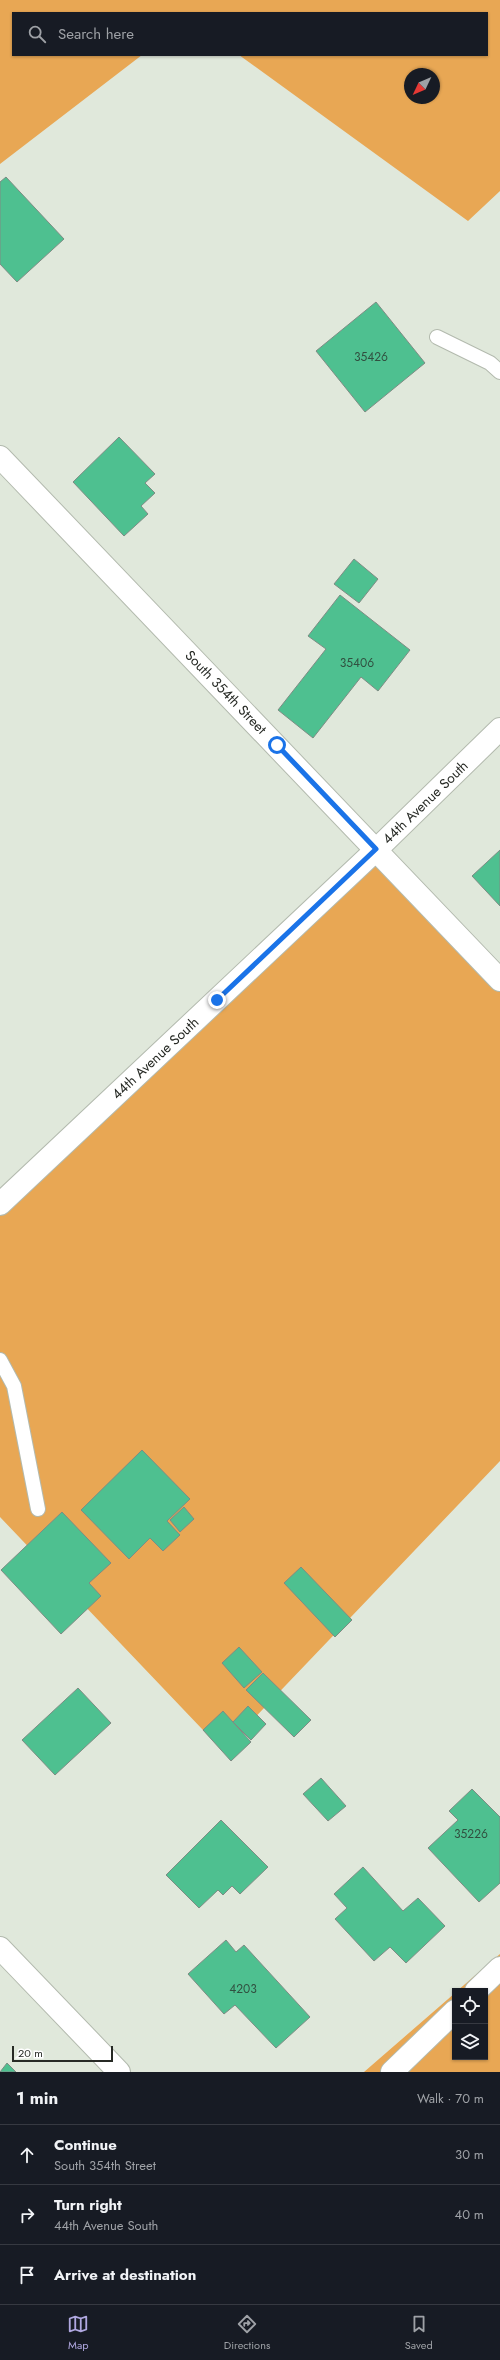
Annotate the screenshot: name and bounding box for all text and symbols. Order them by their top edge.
search box [12,12,488,56]
icon: search [26,23,48,45]
text: Search here [58,23,134,45]
north arrow [404,68,440,104]
house number: 35426 [354,348,388,366]
street label: South 354th Street [181,646,272,739]
house number: 35406 [340,654,374,672]
route start [268,736,286,754]
street label: 44th Avenue South [378,756,472,848]
route end [208,991,226,1009]
street label: 44th Avenue South [107,1012,203,1104]
house number: 35226 [454,1825,488,1843]
house number: 4203 [229,1980,257,1998]
map controls [452,1988,488,2060]
button: locate [452,1988,488,2024]
button: layers [452,2024,488,2060]
scale bar [12,2044,113,2063]
text: 20 m [18,2045,43,2061]
text: 1 min [16,2086,58,2110]
text: Walk · 70 m [417,2089,484,2108]
text: Continue [54,2134,117,2156]
icon: ahead [16,2144,38,2166]
text: 30 m [455,2145,484,2164]
text: South 354th Street [54,2156,156,2175]
text: Turn right [54,2194,122,2216]
icon: right [16,2204,38,2226]
text: 40 m [455,2205,484,2224]
text: 44th Avenue South [54,2216,158,2235]
icon: arrive [16,2264,38,2286]
text: Arrive at destination [54,2264,196,2286]
tab: Map [67,2313,89,2353]
tab: Directions [224,2313,270,2353]
tab: Saved [405,2313,433,2353]

